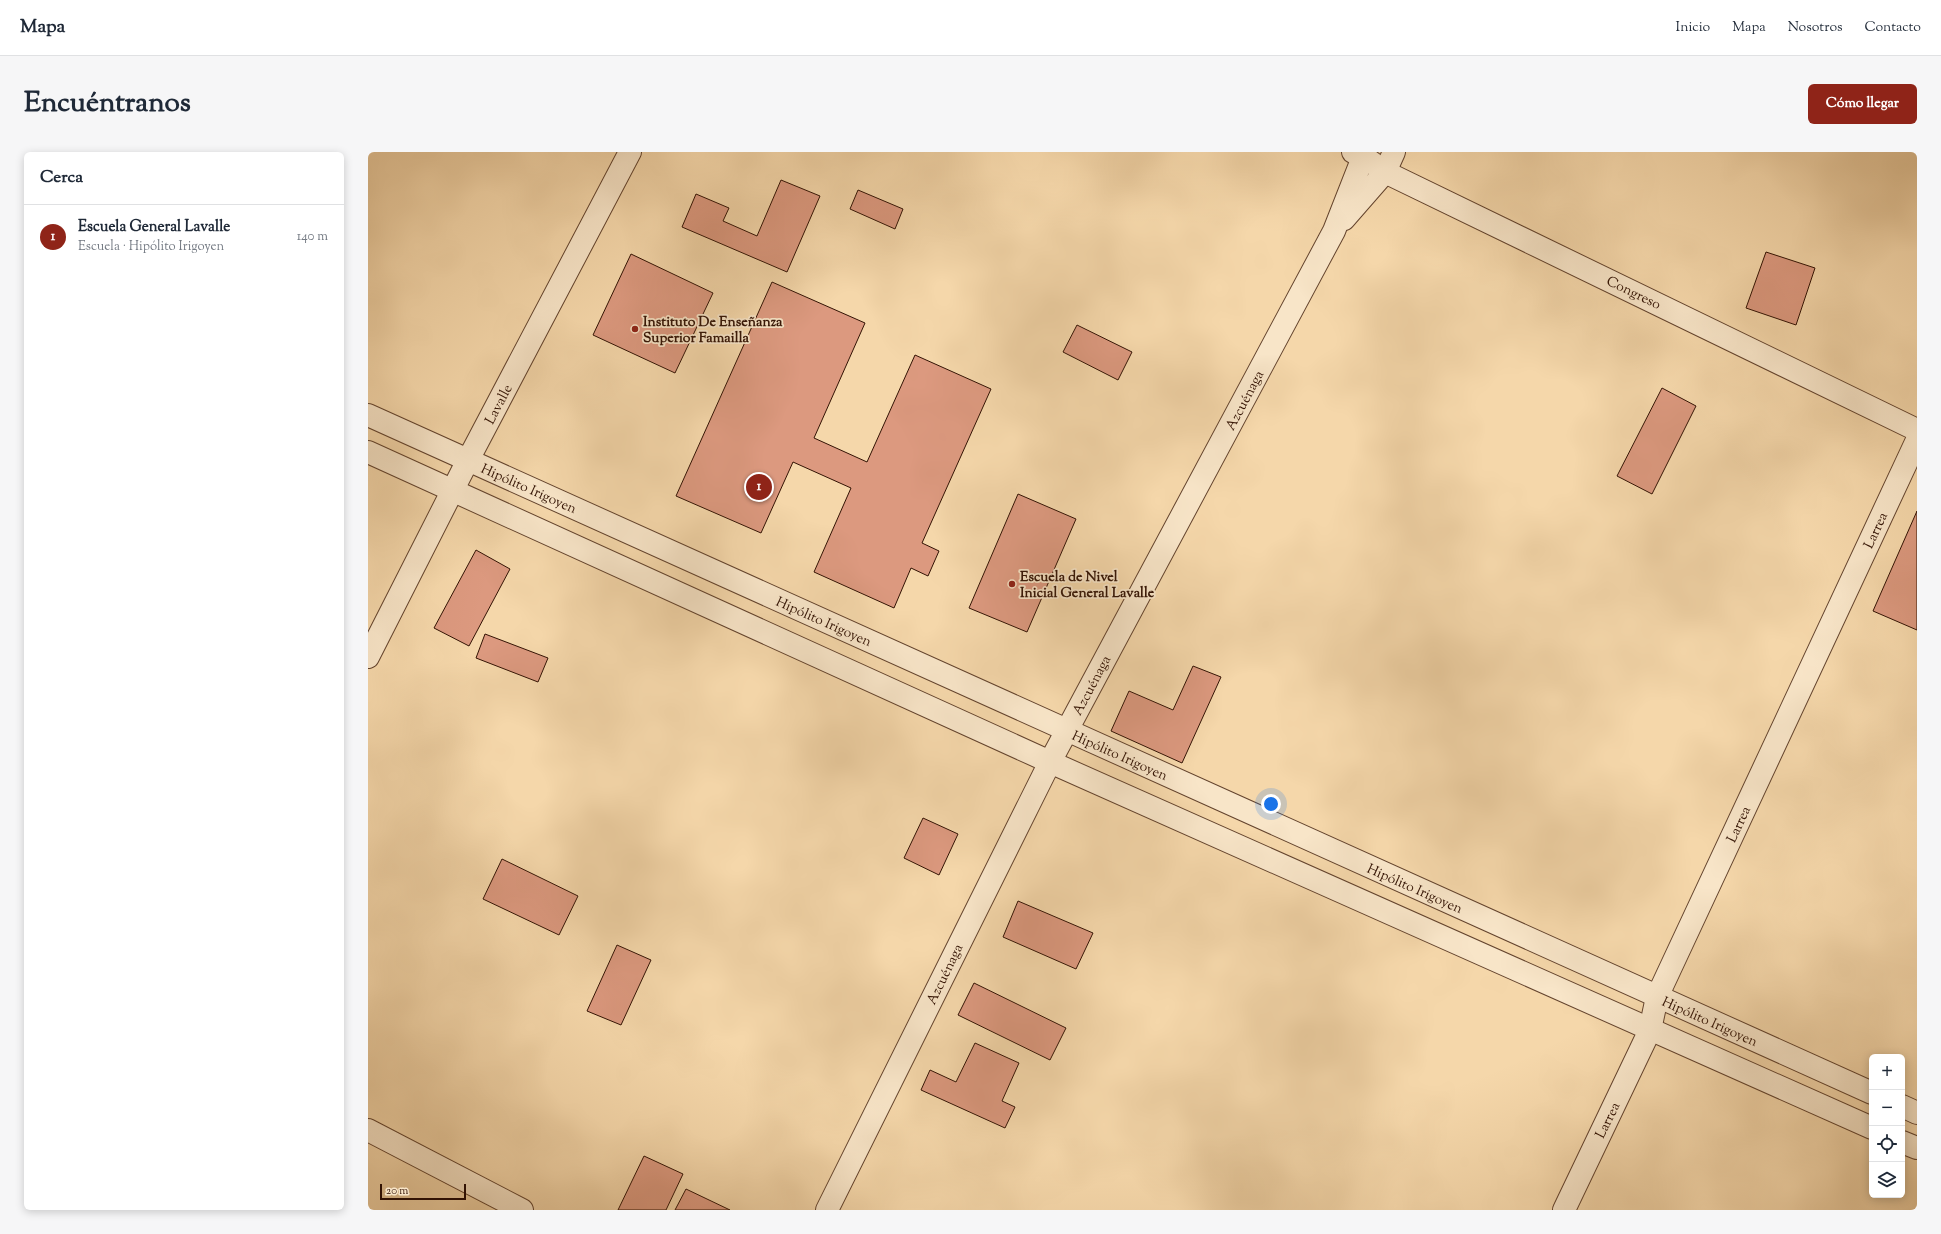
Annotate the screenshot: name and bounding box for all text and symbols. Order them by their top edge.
text: Mapa [20,14,65,41]
text: Inicio [1676,18,1710,38]
text: Mapa [1732,18,1766,38]
text: Nosotros [1788,18,1843,38]
text: Contacto [1865,18,1921,38]
text: Encuéntranos [24,84,191,124]
button: Cómo llegar [1808,84,1917,124]
text: Cerca [40,166,83,190]
text: Escuela General Lavalle [78,217,230,238]
text: 1 [51,228,55,246]
text: 140 m [297,228,328,246]
text: Escuela · Hipólito Irigoyen [78,238,224,256]
street label: Congreso [1602,272,1664,316]
place label: Instituto De Enseñanza Superior Famailla [643,313,783,349]
marker: Instituto De Enseñanza Superior Famailla [630,324,640,334]
street label: Azcuénaga [1222,367,1270,435]
street label: Lavalle [481,381,519,428]
street label: Hipólito Irigoyen [477,460,579,520]
pin: 1 [746,472,772,502]
street label: Larrea [1860,509,1894,552]
place label: Escuela de Nivel Inicial General Lavalle [1020,568,1155,604]
marker: Escuela de Nivel Inicial General Lavalle [1007,579,1017,589]
street label: Hipólito Irigoyen [772,593,874,653]
street label: Azcuénaga [1069,652,1117,720]
street label: Hipólito Irigoyen [1068,727,1170,787]
your location [1261,794,1281,814]
street label: Larrea [1723,803,1757,846]
street label: Hipólito Irigoyen [1363,860,1465,920]
street label: Azcuénaga [922,941,969,1009]
street label: Hipólito Irigoyen [1658,993,1760,1053]
map controls [1869,1054,1905,1198]
button: + [1869,1054,1905,1090]
button: − [1869,1090,1905,1126]
street label: Larrea [1591,1099,1626,1142]
button: locate [1869,1126,1905,1162]
button: layers [1869,1162,1905,1198]
scale bar [380,1182,466,1201]
text: 20 m [386,1183,408,1199]

